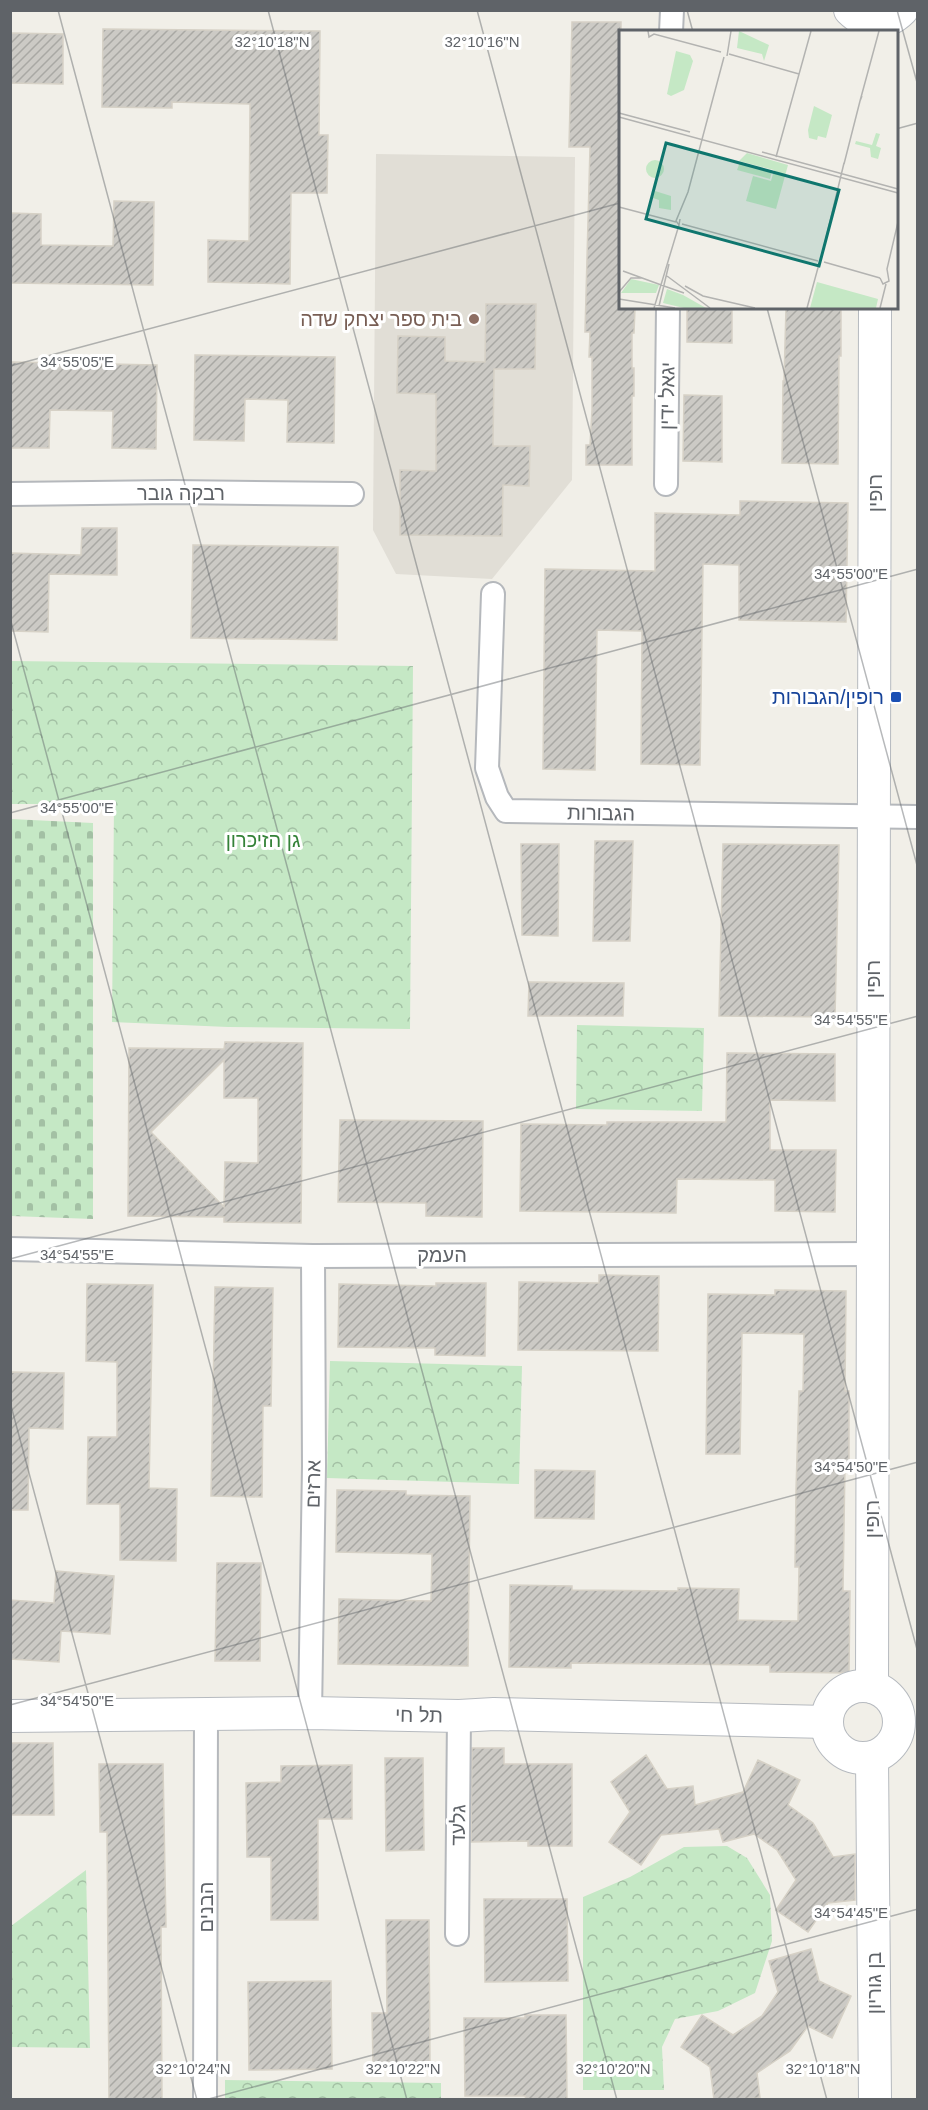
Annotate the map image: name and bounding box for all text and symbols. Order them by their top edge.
inset map [619,30,898,309]
text: 32°10'18"N [234,33,310,50]
text: 32°10'16"N [444,33,520,50]
place label: בית ספר יצחק שדה [300,308,462,330]
marker: בית ספר יצחק שדה [467,312,481,326]
text: 34°55'05"E [40,353,114,370]
street label: יגאל ידין [655,362,679,430]
street label: רופין [864,474,886,512]
street label: רבקה גובר [137,482,225,504]
text: 34°55'00"E [814,565,888,582]
place label: רופין/הגבורות [772,686,884,708]
marker: רופין/הגבורות [889,690,903,704]
text: 34°55'00"E [40,799,114,816]
street label: הגבורות [567,801,635,825]
park label: גן הזיכרון [226,829,300,851]
street label: רופין [862,960,884,998]
text: 34°54'55"E [814,1011,888,1028]
street label: העמק [417,1244,467,1266]
text: 34°54'55"E [40,1246,114,1263]
text: 34°54'50"E [814,1458,888,1475]
street label: ארזים [302,1459,324,1508]
street label: רופין [861,1500,883,1538]
text: 34°54'50"E [40,1692,114,1709]
street label: תל חי [395,1704,443,1726]
street label: גלעד [447,1804,469,1846]
street label: הבנים [195,1882,217,1932]
text: 34°54'45"E [814,1904,888,1921]
street label: בן גוריון [863,1952,885,2014]
text: 32°10'24"N [155,2060,231,2077]
text: 32°10'22"N [365,2060,441,2077]
text: 32°10'20"N [575,2060,651,2077]
text: 32°10'18"N [785,2060,861,2077]

